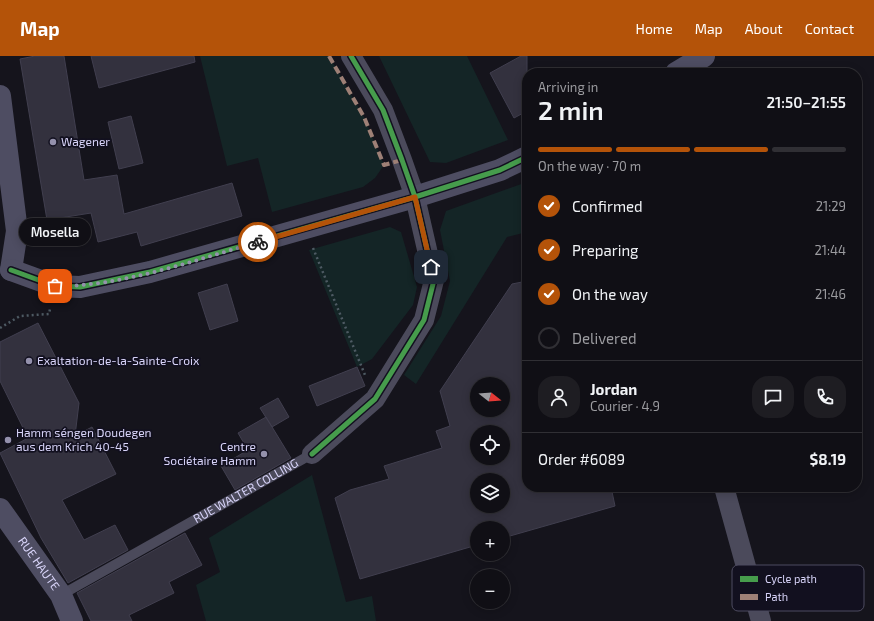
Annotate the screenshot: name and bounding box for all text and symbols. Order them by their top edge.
text: Map [20,17,60,40]
text: Home [636,20,673,37]
text: Map [695,20,723,37]
text: About [745,20,783,37]
text: Contact [805,20,854,37]
text: Arriving in [538,79,598,95]
text: 21:50–21:55 [766,93,846,111]
text: 2 min [538,94,604,125]
place label: Wagener [61,134,110,148]
marker: Wagener [48,137,58,147]
text: On the way · 70 m [538,158,641,174]
icon: check [538,195,560,217]
text: Confirmed [572,197,643,215]
text: 21:29 [816,198,846,214]
callout: Mosella [19,218,91,246]
courier [238,222,278,262]
text: Mosella [31,224,79,240]
icon: bike [247,231,269,253]
icon: check [538,239,560,261]
text: Preparing [572,241,638,259]
text: 21:44 [814,242,846,258]
pin [414,250,448,284]
icon: home [420,256,442,278]
pin [38,269,72,303]
icon: bag [44,275,66,297]
icon: check [538,283,560,305]
text: On the way [572,285,648,303]
text: 21:46 [815,286,846,302]
text: Delivered [572,329,637,347]
place label: Exaltation-de-la-Sainte-Croix [37,353,200,367]
marker: Exaltation-de-la-Sainte-Croix [24,356,34,366]
button: person [538,376,580,418]
button: chat [752,376,794,418]
button: phone [804,376,846,418]
north arrow [470,377,510,417]
map controls [470,377,510,609]
text: Jordan [590,380,637,398]
text: Courier · 4.9 [590,398,660,414]
place label: Hamm séngen Doudegen aus dem Krich 40-45 [16,425,152,453]
button: locate [470,425,510,465]
marker: Hamm séngen Doudegen aus dem Krich 40-45 [3,435,13,445]
place label: Centre Sociétaire Hamm [164,439,256,467]
marker: Centre Sociétaire Hamm [259,449,269,459]
text: Order #6089 [538,450,625,468]
text: $8.19 [810,450,846,468]
street label: RUE WALTER COLLING [190,455,300,525]
button: layers [470,473,510,513]
button: + [470,521,510,561]
street label: RUE HAUTE [16,534,63,593]
legend [732,565,864,611]
button: − [470,569,510,609]
text: Cycle path [765,572,817,585]
text: Path [765,590,788,603]

